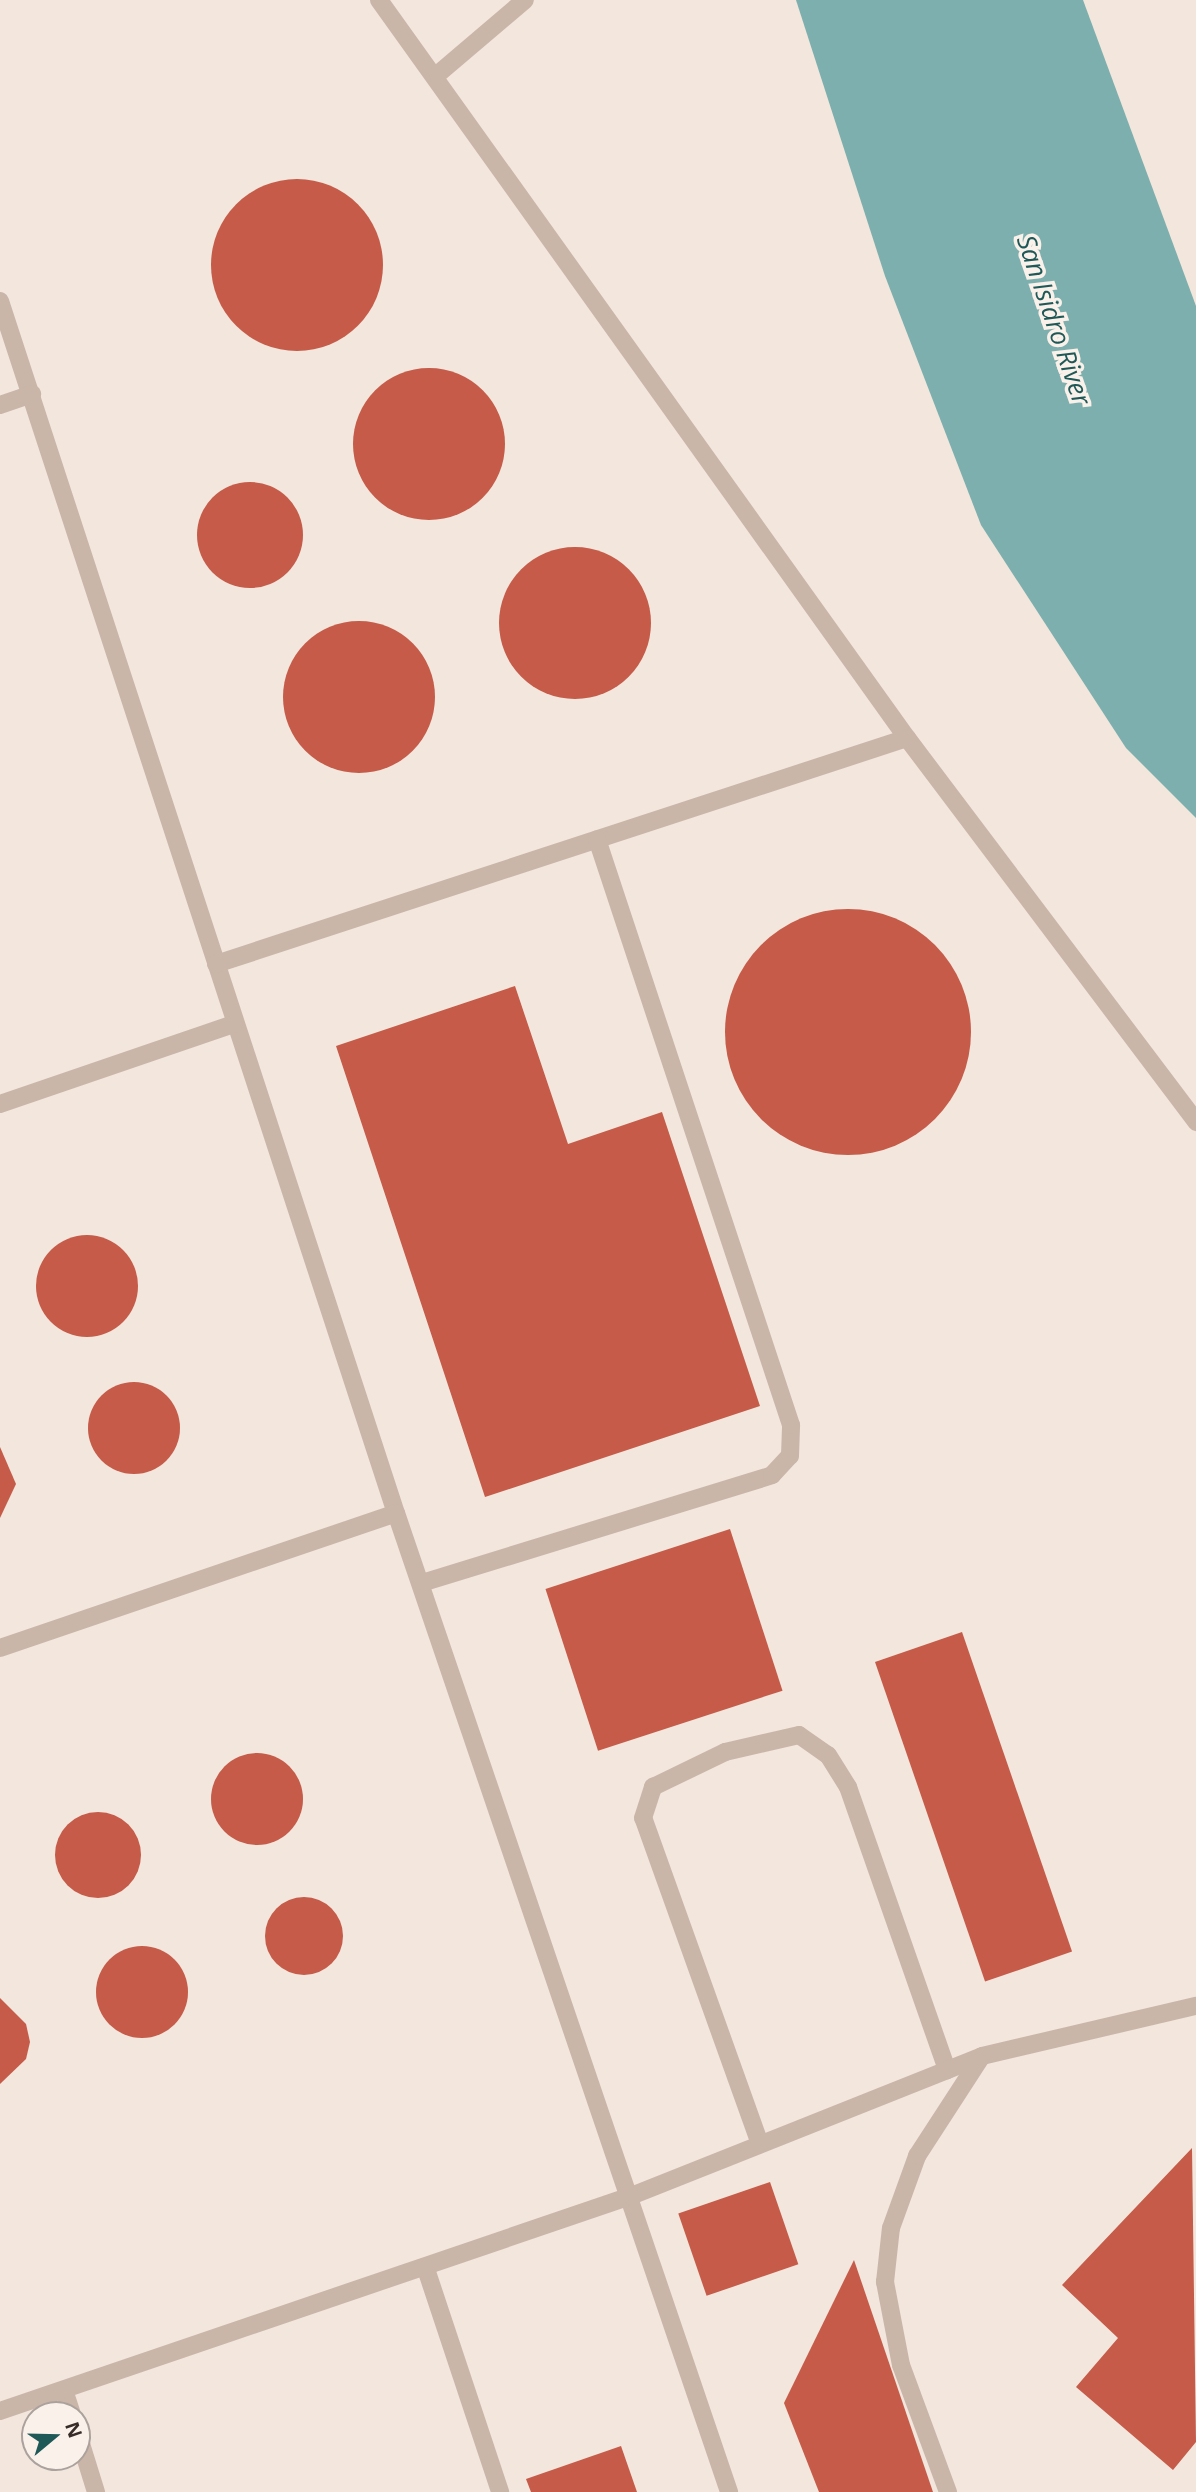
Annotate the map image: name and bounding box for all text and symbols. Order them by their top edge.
water label: San Isidro River [1010,231,1098,409]
north arrow [21,2401,91,2471]
text: N [59,2418,89,2441]

